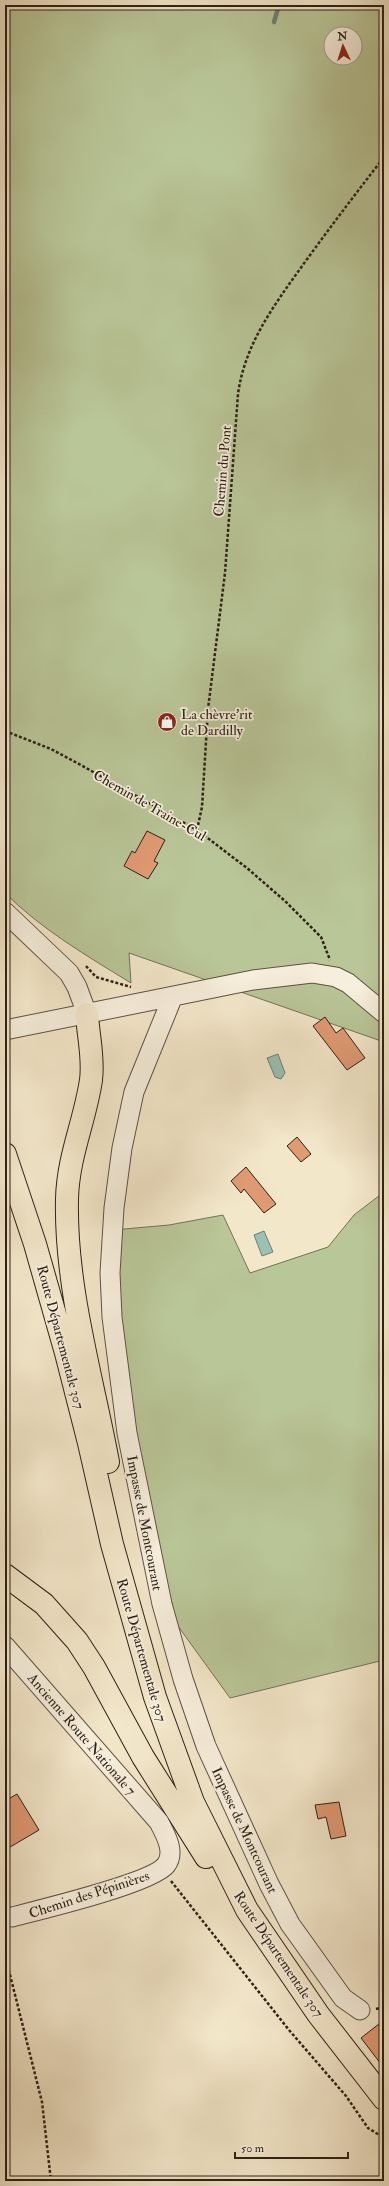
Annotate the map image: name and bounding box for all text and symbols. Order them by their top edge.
north arrow [323,26,363,66]
text: N [336,30,349,43]
street label: Chemin du Pont [210,424,235,517]
place label: La chèvre'rit de Dardilly [181,706,253,740]
shop icon: La chèvre'rit de Dardilly [156,711,178,733]
street label: Chemin de Traine-Cul [90,766,210,845]
street label: Route Départementale 307 [32,1263,88,1412]
street label: Impasse de Montcourant [122,1454,166,1593]
street label: Route Départementale 307 [112,1577,170,1725]
street label: Ancienne Route Nationale 7 [23,1669,140,1799]
street label: Impasse de Montcourant [207,1764,281,1897]
street label: Chemin des Pépinières [27,1867,152,1923]
street label: Route Départementale 307 [229,1888,327,2022]
scale bar [235,2134,348,2160]
text: 50 m [241,2141,265,2156]

